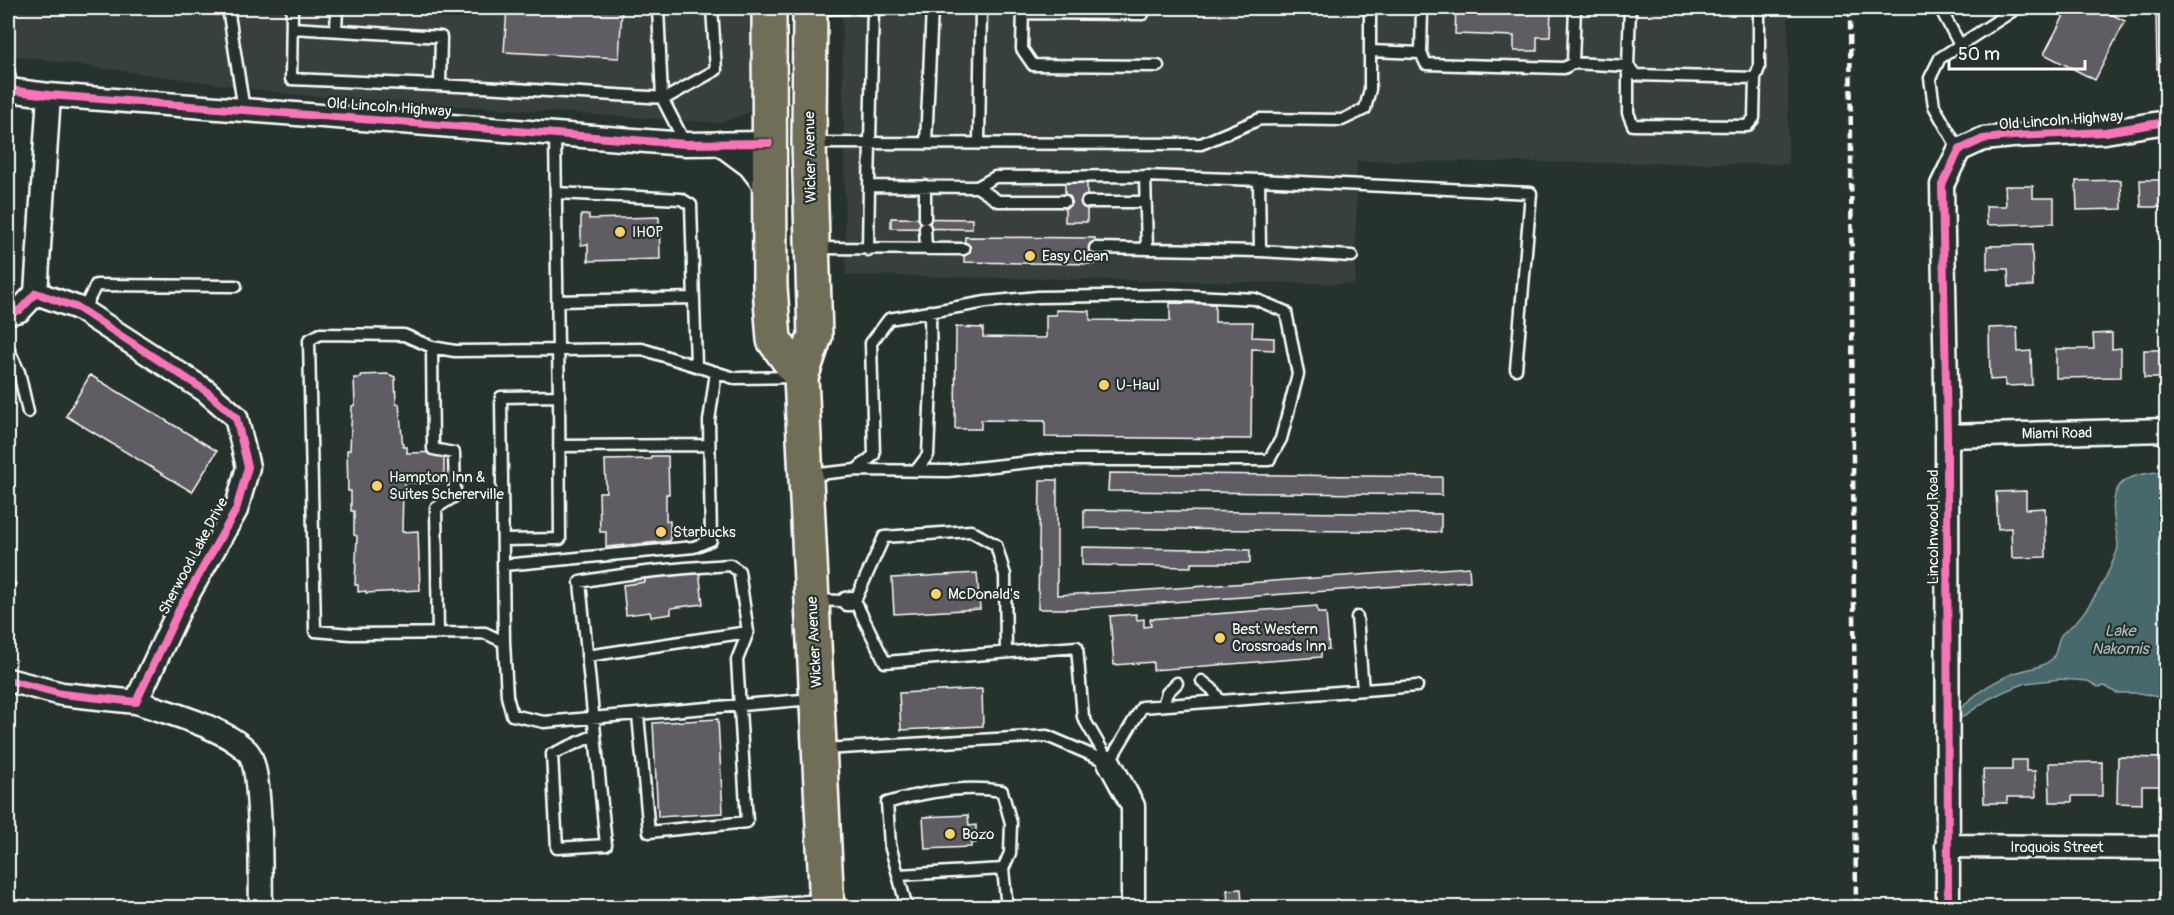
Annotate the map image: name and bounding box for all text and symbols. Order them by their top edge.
scale bar [1949,33,2086,71]
text: 50 m [1958,43,2000,66]
street label: Old Lincoln Highway [326,94,452,121]
street label: Old Lincoln Highway [1998,107,2124,134]
street label: Wicker Avenue [800,110,821,203]
place label: IHOP [632,223,664,242]
marker: IHOP [613,225,627,239]
place label: Easy Clean [1042,247,1108,266]
marker: Easy Clean [1023,249,1037,263]
place label: U-Haul [1116,376,1160,395]
marker: U-Haul [1097,378,1111,392]
street label: Miami Road [2021,423,2093,444]
place label: Hampton Inn & Suites Schererville [389,468,505,504]
street label: Lincolnwood Road [1924,469,1943,585]
marker: Hampton Inn & Suites Schererville [370,479,384,493]
street label: Sherwood Lake Drive [155,494,233,618]
place label: Starbucks [673,523,736,542]
marker: Starbucks [654,525,668,539]
place label: McDonald's [948,585,1020,604]
marker: McDonald's [929,587,943,601]
street label: Wicker Avenue [803,595,826,688]
place label: Best Western Crossroads Inn [1232,620,1326,656]
water label: Lake Nakomis [2091,621,2150,659]
marker: Best Western Crossroads Inn [1213,631,1227,645]
place label: Bozo [962,825,994,844]
marker: Bozo [943,827,957,841]
street label: Iroquois Street [2010,838,2105,857]

